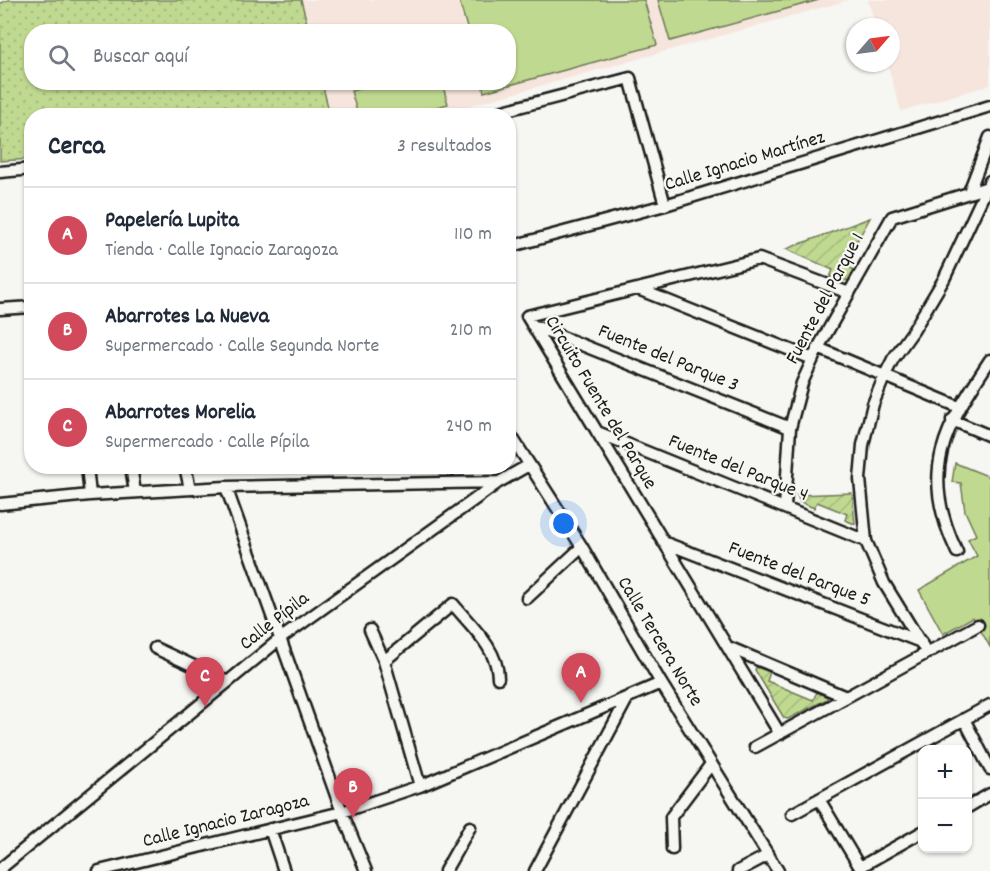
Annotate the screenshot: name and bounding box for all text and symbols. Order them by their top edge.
north arrow [846,18,900,72]
search box [24,24,516,90]
icon: search [45,41,78,74]
text: Buscar aquí [93,42,188,73]
street label: Calle Ignacio Martínez [661,124,829,200]
text: Cerca [48,129,105,166]
text: 3 resultados [397,133,492,161]
text: Papelería Lupita [105,206,239,237]
text: A [62,221,73,249]
text: 110 m [454,221,492,249]
street label: Fuente del Parque 1 [780,228,872,370]
text: Tienda · Calle Ignacio Zaragoza [105,237,338,265]
text: Abarrotes La Nueva [105,302,269,333]
street label: Circuito Fuente del Parque [537,311,663,495]
text: B [63,317,72,345]
text: 210 m [450,317,492,345]
street label: Fuente del Parque 3 [593,318,743,400]
text: Supermercado · Calle Segunda Norte [105,333,379,361]
text: Abarrotes Morelia [105,398,255,429]
text: C [63,413,72,441]
text: 240 m [446,413,492,441]
street label: Fuente del Parque 4 [664,428,812,510]
text: Supermercado · Calle Pípila [105,429,309,457]
your location [549,509,578,538]
street label: Fuente del Parque 5 [724,535,874,615]
street label: Calle Tercera Norte [609,572,709,712]
street label: Calle Pípila [234,585,316,658]
pin: A [562,654,600,703]
pin: C [186,658,224,707]
map controls [918,745,972,853]
button: + [918,745,972,799]
pin: B [334,768,372,818]
street label: Calle Ignacio Zaragoza [140,788,313,856]
button: − [918,799,972,853]

